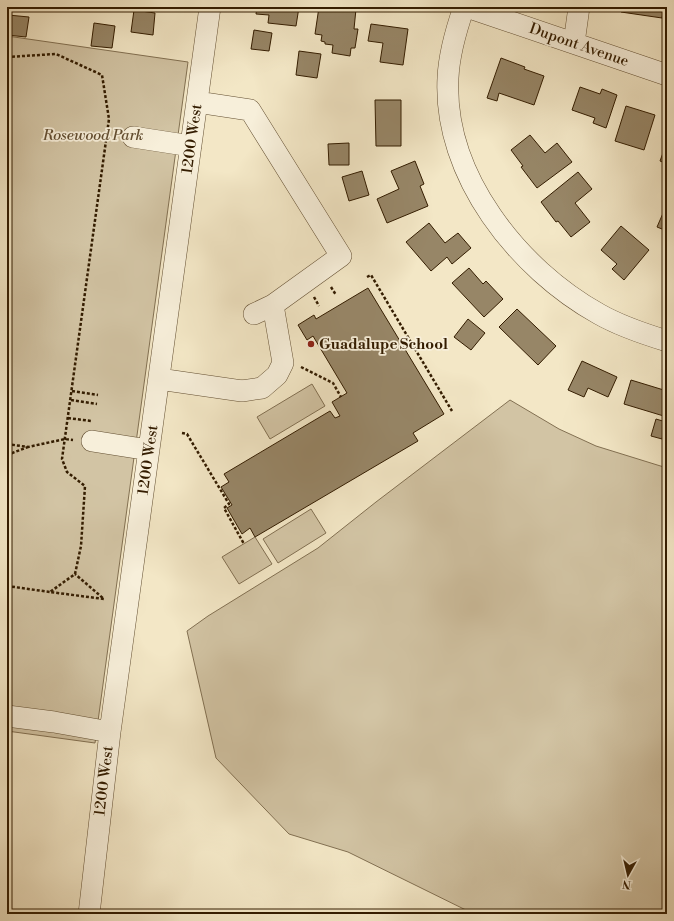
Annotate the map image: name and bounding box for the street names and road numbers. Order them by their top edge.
street label: Dupont Avenue [527,19,631,71]
street label: 1200 West [178,102,206,175]
street label: 1200 West [134,423,162,496]
street label: 1200 West [90,744,118,817]

